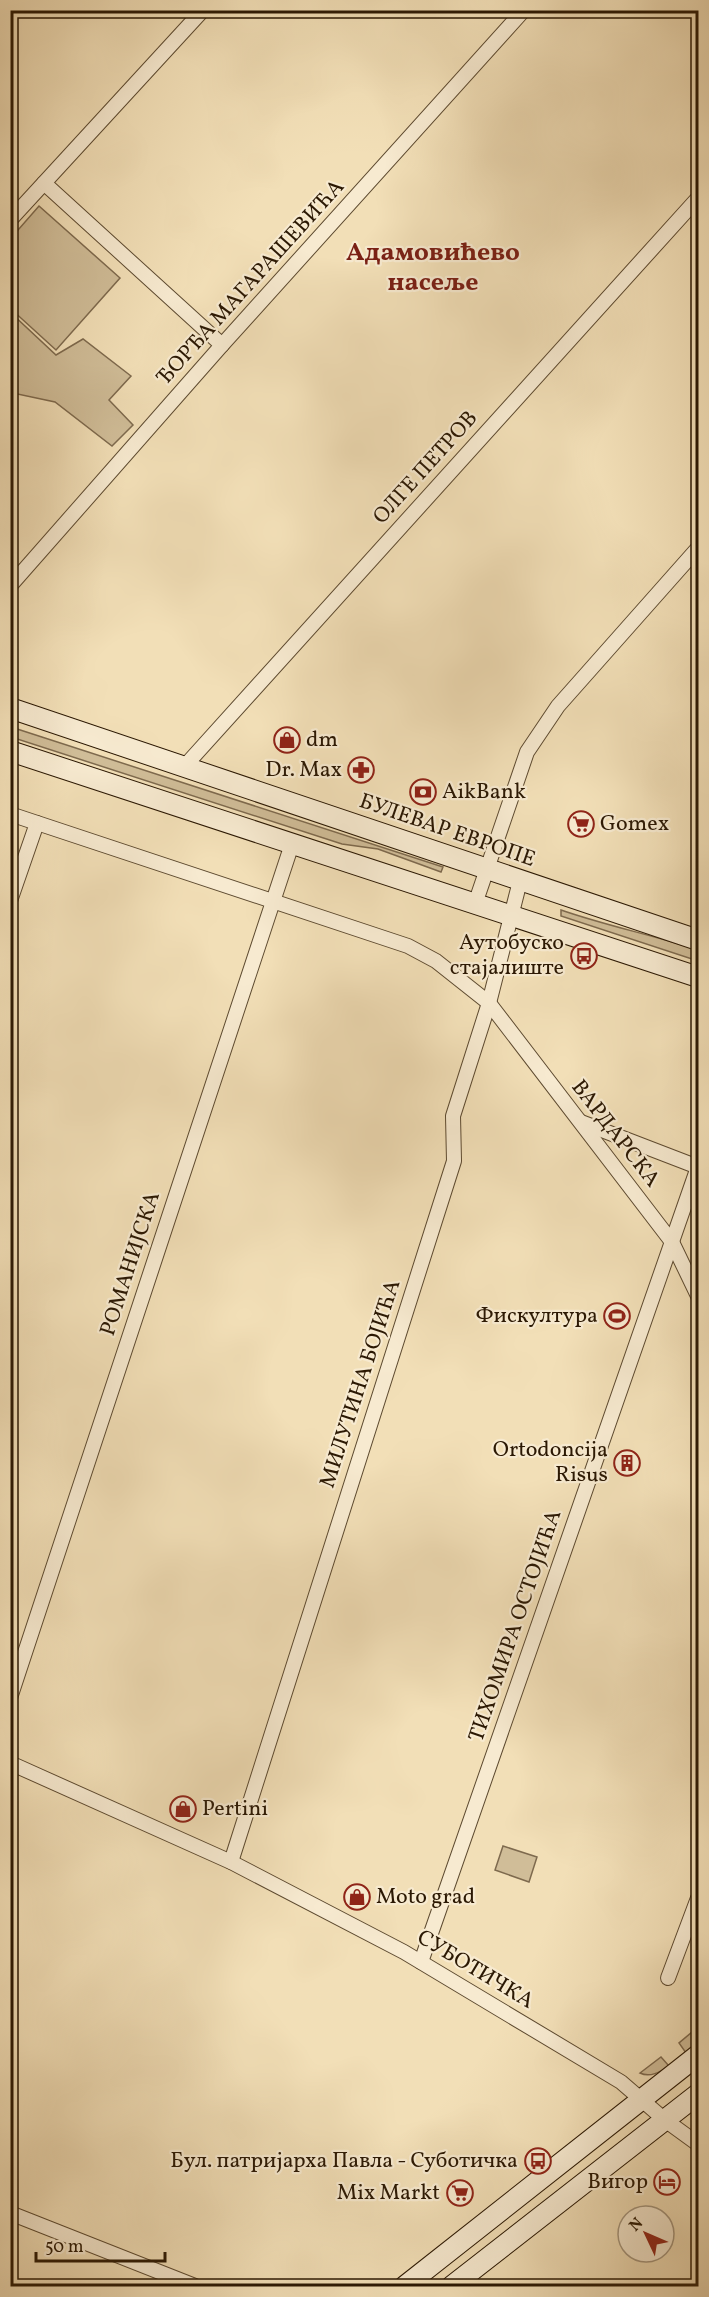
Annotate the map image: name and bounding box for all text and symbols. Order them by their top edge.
street label: ЂОРЂА МАГАРАШЕВИЋА [150,173,352,393]
district label: Адамовићево насеље [346,235,520,301]
street label: ОЛГЕ ПЕТРОВ [366,404,486,532]
shop icon: dm [272,725,302,755]
place label: dm [306,725,338,756]
place label: Dr. Max [265,755,342,786]
pharmacy icon: Dr. Max [346,755,376,785]
bank icon: AikBank [408,777,438,807]
place label: AikBank [442,777,526,808]
street label: БУЛЕВАР ЕВРОПЕ [355,786,539,876]
supermarket icon: Gomex [566,809,596,839]
place label: Gomex [600,809,669,840]
place label: Аутобуско стајалиште [450,928,564,984]
bus stop icon: Аутобуско стајалиште [569,941,599,971]
street label: ВАРДАРСКА [563,1074,667,1194]
street label: РОМАНИЈСКА [93,1188,169,1340]
street label: МИЛУТИНА БОЈИЋА [313,1276,409,1492]
place label: Фискултура [476,1301,598,1332]
sports icon: Фискултура [602,1301,632,1331]
place label: Ortodoncija Risus [493,1435,608,1491]
building icon: Ortodoncija Risus [612,1448,642,1478]
street label: ТИХОМИРА ОСТОЈИЋА [462,1506,570,1746]
shop icon: Pertini [168,1794,198,1824]
place label: Pertini [202,1794,268,1825]
shop icon: Moto grad [342,1882,372,1912]
place label: Moto grad [376,1882,475,1913]
street label: СУБОТИЧКА [411,1923,539,2017]
place label: Бул. патријарха Павла - Суботичка [170,2146,518,2177]
bus stop icon: Бул. патријарха Павла - Суботичка [523,2146,553,2176]
place label: Вигор [587,2167,648,2198]
hotel icon: Вигор [652,2167,682,2197]
place label: Mix Markt [337,2178,440,2209]
supermarket icon: Mix Markt [445,2178,475,2208]
north arrow [616,2204,676,2264]
text: N [625,2213,649,2237]
scale bar [36,2225,165,2263]
text: 50 m [45,2235,84,2260]

